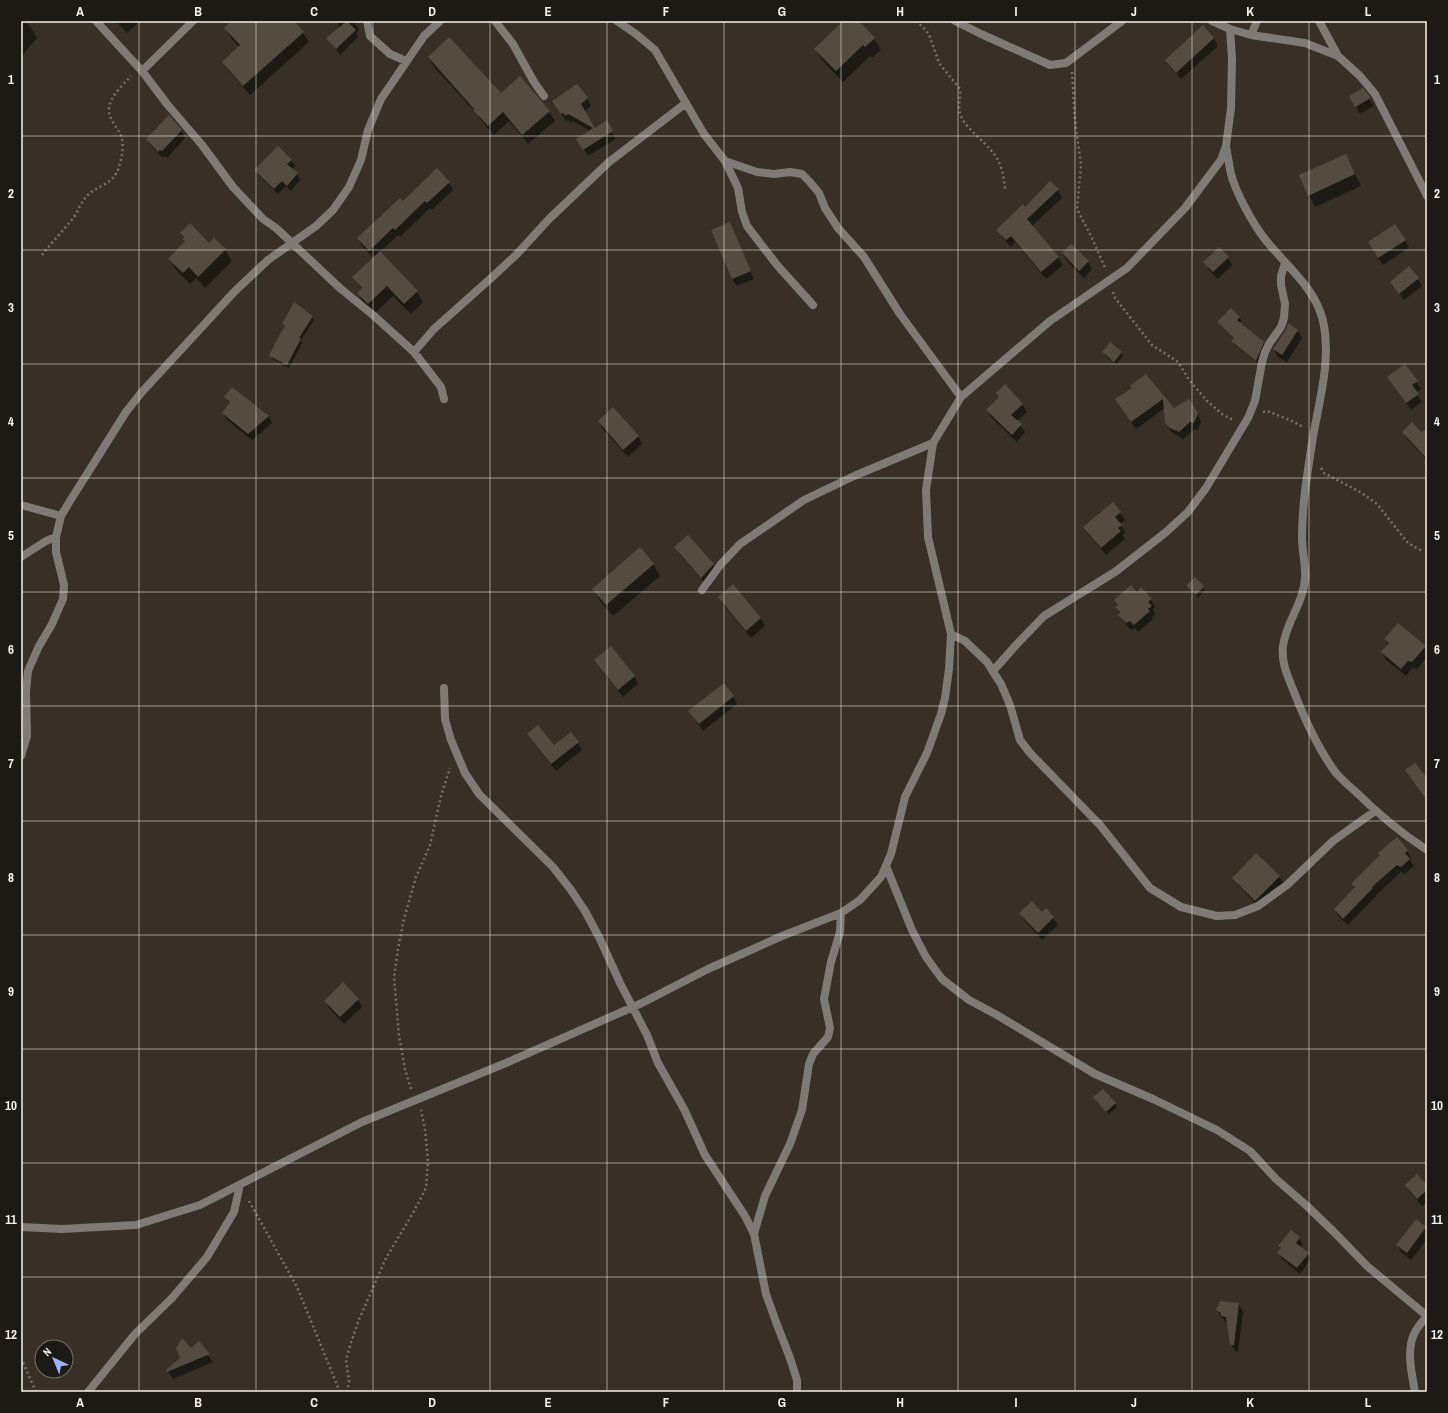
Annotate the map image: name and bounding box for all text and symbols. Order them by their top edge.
text: A [76,3,84,20]
text: B [194,3,202,20]
text: C [310,3,318,20]
text: D [428,3,436,20]
text: E [544,3,552,20]
text: F [663,3,670,20]
text: G [778,3,786,20]
text: H [896,3,904,20]
text: I [1015,3,1018,20]
text: J [1131,3,1137,20]
text: K [1246,3,1254,20]
text: L [1365,3,1372,20]
text: 1 [8,71,14,88]
text: 1 [1434,71,1440,88]
text: 2 [8,185,14,202]
text: 2 [1434,185,1440,202]
text: 3 [8,299,14,316]
text: 3 [1434,299,1440,316]
text: 4 [8,413,14,430]
text: 4 [1434,413,1440,430]
text: 5 [8,527,14,544]
text: 5 [1434,527,1440,544]
text: 6 [8,641,14,658]
text: 6 [1434,641,1440,658]
text: 7 [8,755,14,772]
text: 7 [1434,755,1440,772]
text: 8 [8,869,14,886]
text: 8 [1434,869,1440,886]
text: 9 [8,983,14,1000]
text: 9 [1434,983,1440,1000]
text: 10 [5,1097,17,1114]
text: 10 [1431,1097,1443,1114]
text: 11 [5,1211,17,1228]
text: 11 [1431,1211,1443,1228]
text: 12 [5,1326,17,1343]
text: 12 [1431,1326,1443,1343]
north arrow [34,1339,74,1379]
text: N [40,1345,54,1359]
text: A [76,1394,84,1411]
text: B [194,1394,202,1411]
text: C [310,1394,318,1411]
text: D [428,1394,436,1411]
text: E [544,1394,552,1411]
text: F [663,1394,670,1411]
text: G [778,1394,786,1411]
text: H [896,1394,904,1411]
text: I [1015,1394,1018,1411]
text: J [1131,1394,1137,1411]
text: K [1246,1394,1254,1411]
text: L [1365,1394,1372,1411]

